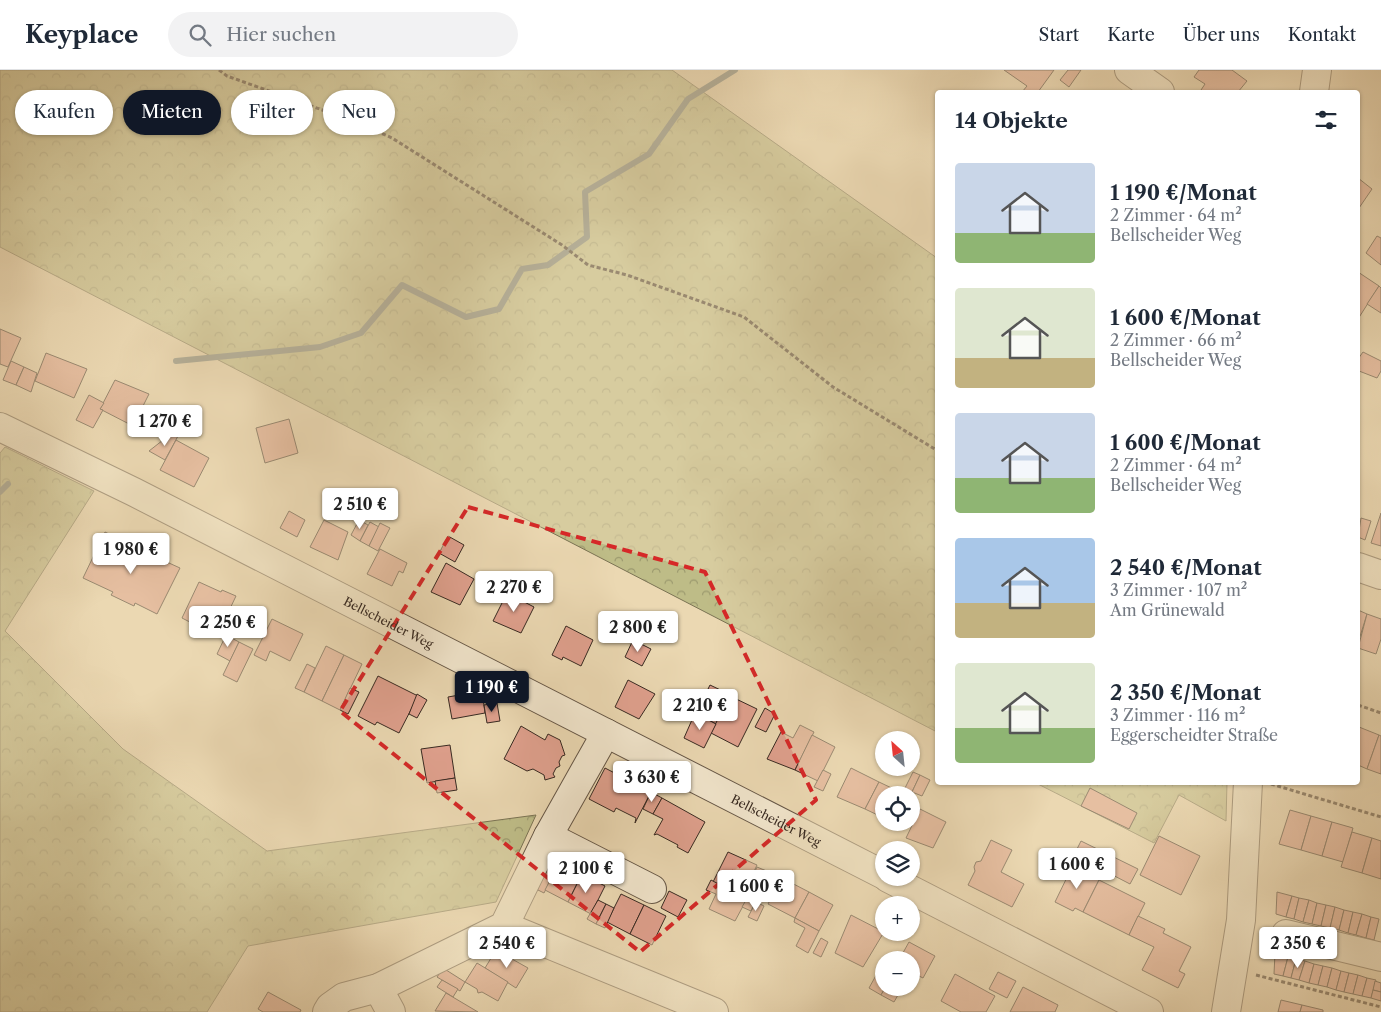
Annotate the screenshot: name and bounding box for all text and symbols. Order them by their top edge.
search box [168,12,518,57]
text: Keyplace [25,20,138,49]
icon: search [186,21,214,49]
text: Hier suchen [226,23,336,46]
text: Start [1039,24,1079,46]
text: Karte [1107,24,1155,46]
text: Über uns [1183,24,1260,46]
text: Kontakt [1288,24,1356,46]
chip: Kaufen [15,90,113,135]
chip: Mieten [123,90,221,135]
chip: Filter [231,90,313,135]
chip: Neu [323,90,395,135]
icon: filters [1312,106,1340,134]
text: 14 Objekte [955,108,1068,133]
text: 1 190 €/Monat [1110,180,1257,205]
icon: home [995,183,1055,243]
text: 2 Zimmer · 64 m² [1110,205,1242,225]
text: Bellscheider Weg [1110,225,1241,245]
text: 1 600 €/Monat [1110,305,1261,330]
icon: home [995,308,1055,368]
text: 2 Zimmer · 66 m² [1110,330,1242,350]
text: Bellscheider Weg [1110,350,1241,370]
pin: 1 270 € [119,404,211,447]
text: 1 270 € [138,411,192,431]
text: 1 600 €/Monat [1110,430,1261,455]
icon: home [995,433,1055,493]
text: 2 Zimmer · 64 m² [1110,455,1242,475]
text: Bellscheider Weg [1110,475,1241,495]
pin: 2 510 € [314,488,406,530]
text: 2 510 € [333,494,387,514]
pin: 1 980 € [85,532,177,575]
text: 1 980 € [104,539,158,559]
text: 2 540 €/Monat [1110,555,1262,580]
icon: home [995,558,1055,618]
pin: 2 270 € [468,570,560,613]
text: 2 270 € [486,577,542,597]
text: 3 Zimmer · 107 m² [1110,580,1247,600]
street label: Bellscheider Weg [341,593,437,651]
text: Am Grünewald [1110,600,1225,620]
pin: 2 250 € [182,606,274,648]
pin: 2 800 € [592,610,684,653]
text: 2 250 € [200,612,256,632]
text: 2 800 € [609,617,667,637]
pin: 1 190 € [446,670,538,713]
text: 1 190 € [466,677,518,697]
text: 2 350 €/Monat [1110,680,1261,705]
icon: home [995,683,1055,743]
pin: 2 210 € [654,688,746,731]
text: 2 210 € [673,695,727,715]
text: 3 Zimmer · 116 m² [1110,705,1246,725]
text: Eggerscheidter Straße [1110,725,1278,745]
north arrow [875,731,920,776]
map controls [875,731,920,996]
pin: 3 630 € [606,760,698,803]
text: 3 630 € [624,767,680,787]
button: locate [875,786,920,831]
street label: Bellscheider Weg [729,791,824,849]
button: layers [875,841,920,886]
pin: 1 600 € [1031,848,1123,890]
pin: 2 100 € [540,852,632,894]
text: 1 600 € [1049,854,1105,874]
text: 2 100 € [558,858,614,878]
pin: 1 600 € [710,870,802,912]
text: 1 600 € [728,876,784,896]
button: + [875,896,920,941]
pin: 2 540 € [461,926,553,969]
pin: 2 350 € [1252,926,1344,969]
text: 2 540 € [479,933,535,953]
text: 2 350 € [1270,933,1326,953]
button: − [875,951,920,996]

